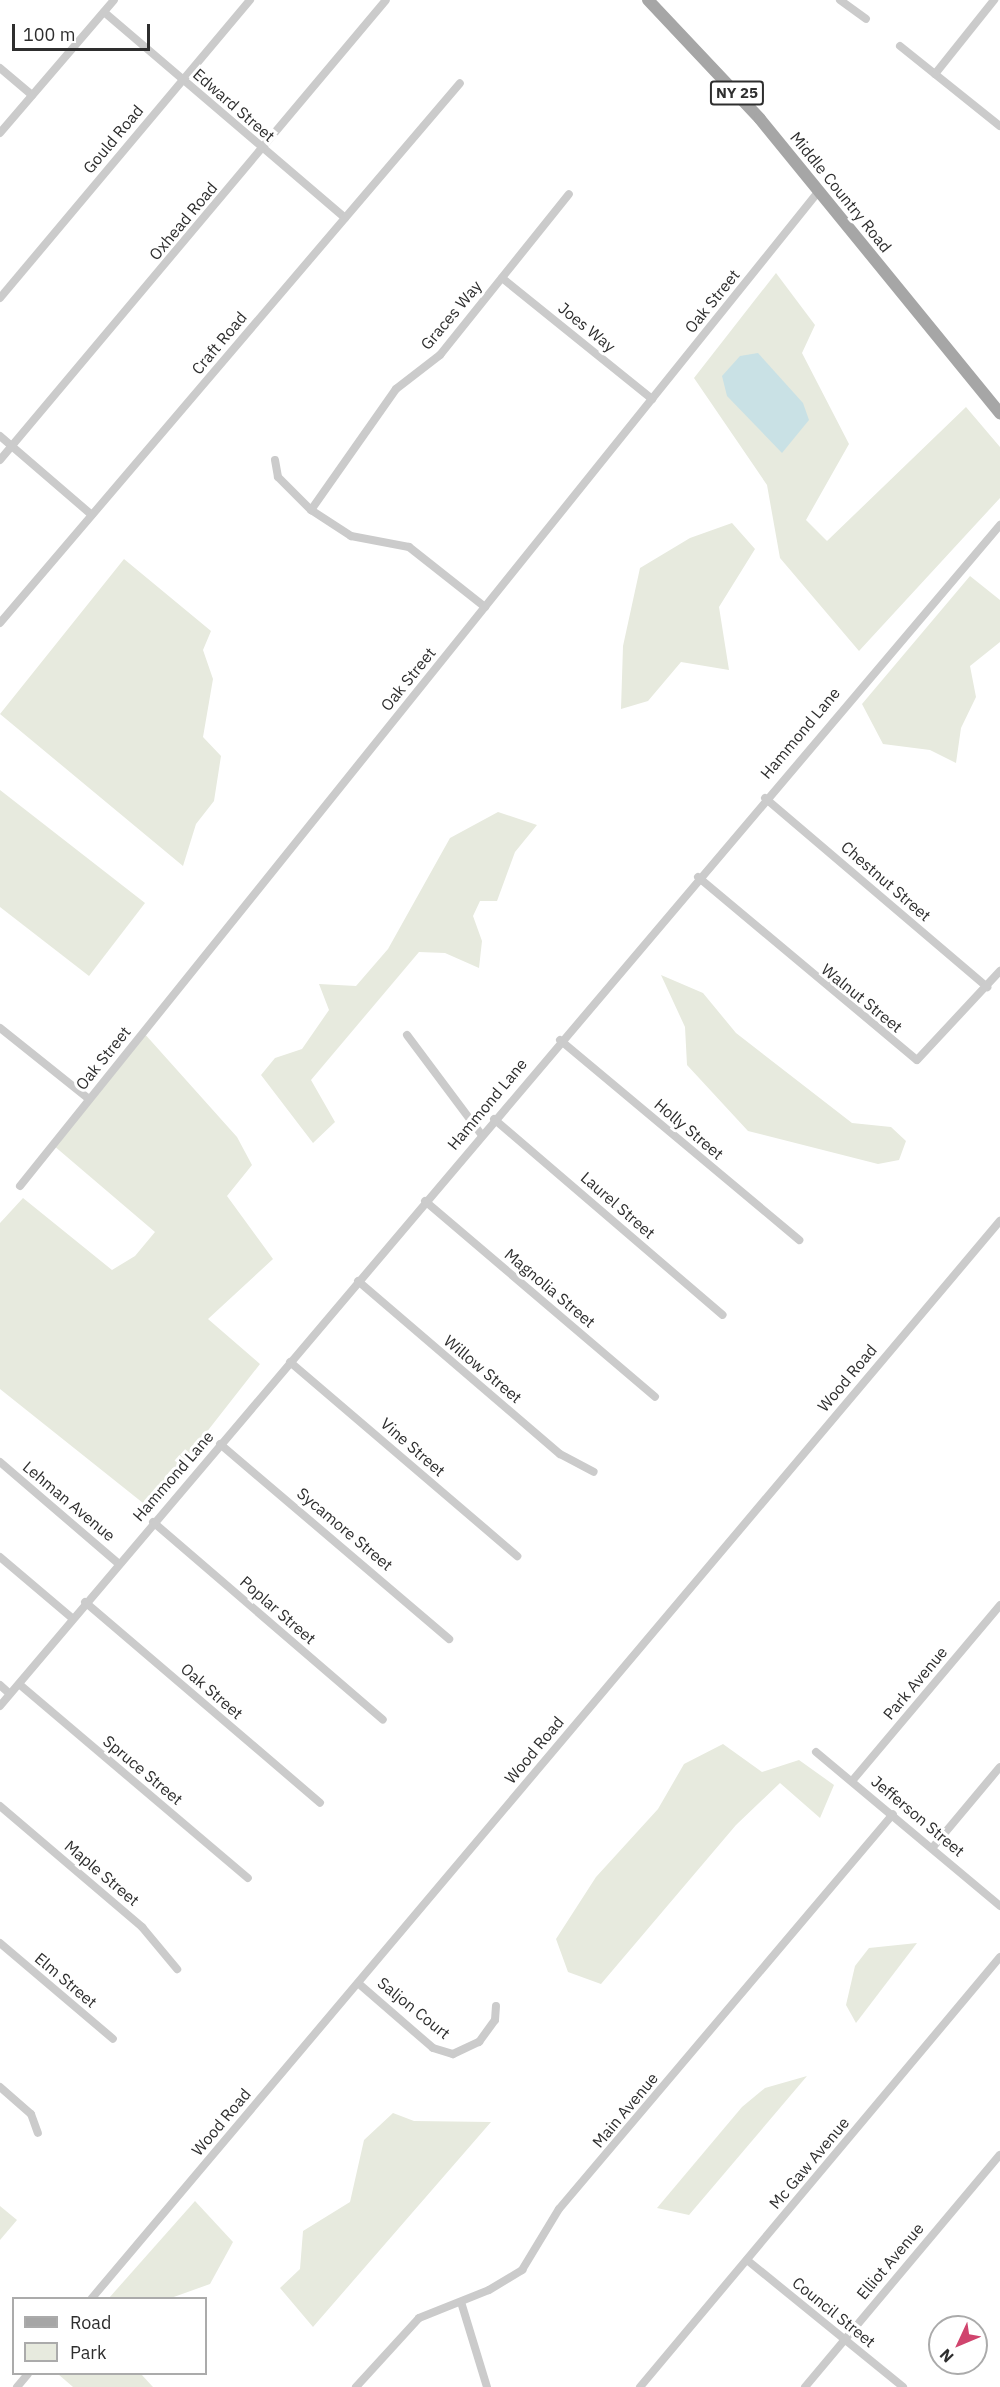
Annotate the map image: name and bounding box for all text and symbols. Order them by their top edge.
scale bar [15,12,153,50]
text: 100 m [23,23,75,46]
street label: Edward Street [189,64,279,146]
road number: NY 25 [708,81,766,105]
street label: Gould Road [79,101,147,177]
street label: Middle Country Road [786,128,896,256]
street label: Oxhead Road [145,178,221,264]
street label: Oak Street [681,265,743,337]
street label: Graces Way [417,277,485,353]
street label: Joes Way [555,298,619,356]
street label: Craft Road [187,308,251,378]
street label: Oak Street [377,643,439,715]
street label: Hammond Lane [756,683,844,783]
street label: Chestnut Street [837,837,935,925]
street label: Walnut Street [818,960,906,1036]
street label: Oak Street [72,1022,134,1094]
street label: Hammond Lane [443,1054,531,1154]
street label: Holly Street [651,1095,727,1163]
street label: Laurel Street [577,1168,659,1242]
street label: Magnolia Street [501,1244,599,1332]
street label: Willow Street [440,1331,526,1407]
street label: Wood Road [813,1341,881,1415]
street label: Vine Street [377,1414,449,1480]
street label: Hammond Lane [129,1427,217,1525]
street label: Lehman Avenue [19,1457,119,1545]
street label: Sycamore Street [293,1483,397,1575]
street label: Poplar Street [236,1572,320,1648]
street label: Park Avenue [879,1643,951,1723]
street label: Oak Street [177,1659,247,1723]
street label: Wood Road [500,1713,568,1787]
street label: Spruce Street [99,1731,187,1809]
street label: Jefferson Street [868,1772,968,1860]
street label: Maple Street [61,1836,143,1910]
street label: Elm Street [31,1948,101,2012]
street label: Saljon Court [374,1973,454,2043]
street label: Main Avenue [588,2069,662,2151]
street label: Wood Road [187,2085,255,2159]
street label: Mc Gaw Avenue [765,2113,853,2213]
street label: Elliot Avenue [853,2219,927,2303]
street label: Council Street [789,2273,879,2351]
legend [12,2297,207,2375]
text: Road [70,2311,111,2334]
north arrow [928,2315,988,2375]
text: Park [70,2341,106,2364]
text: N [935,2345,958,2367]

